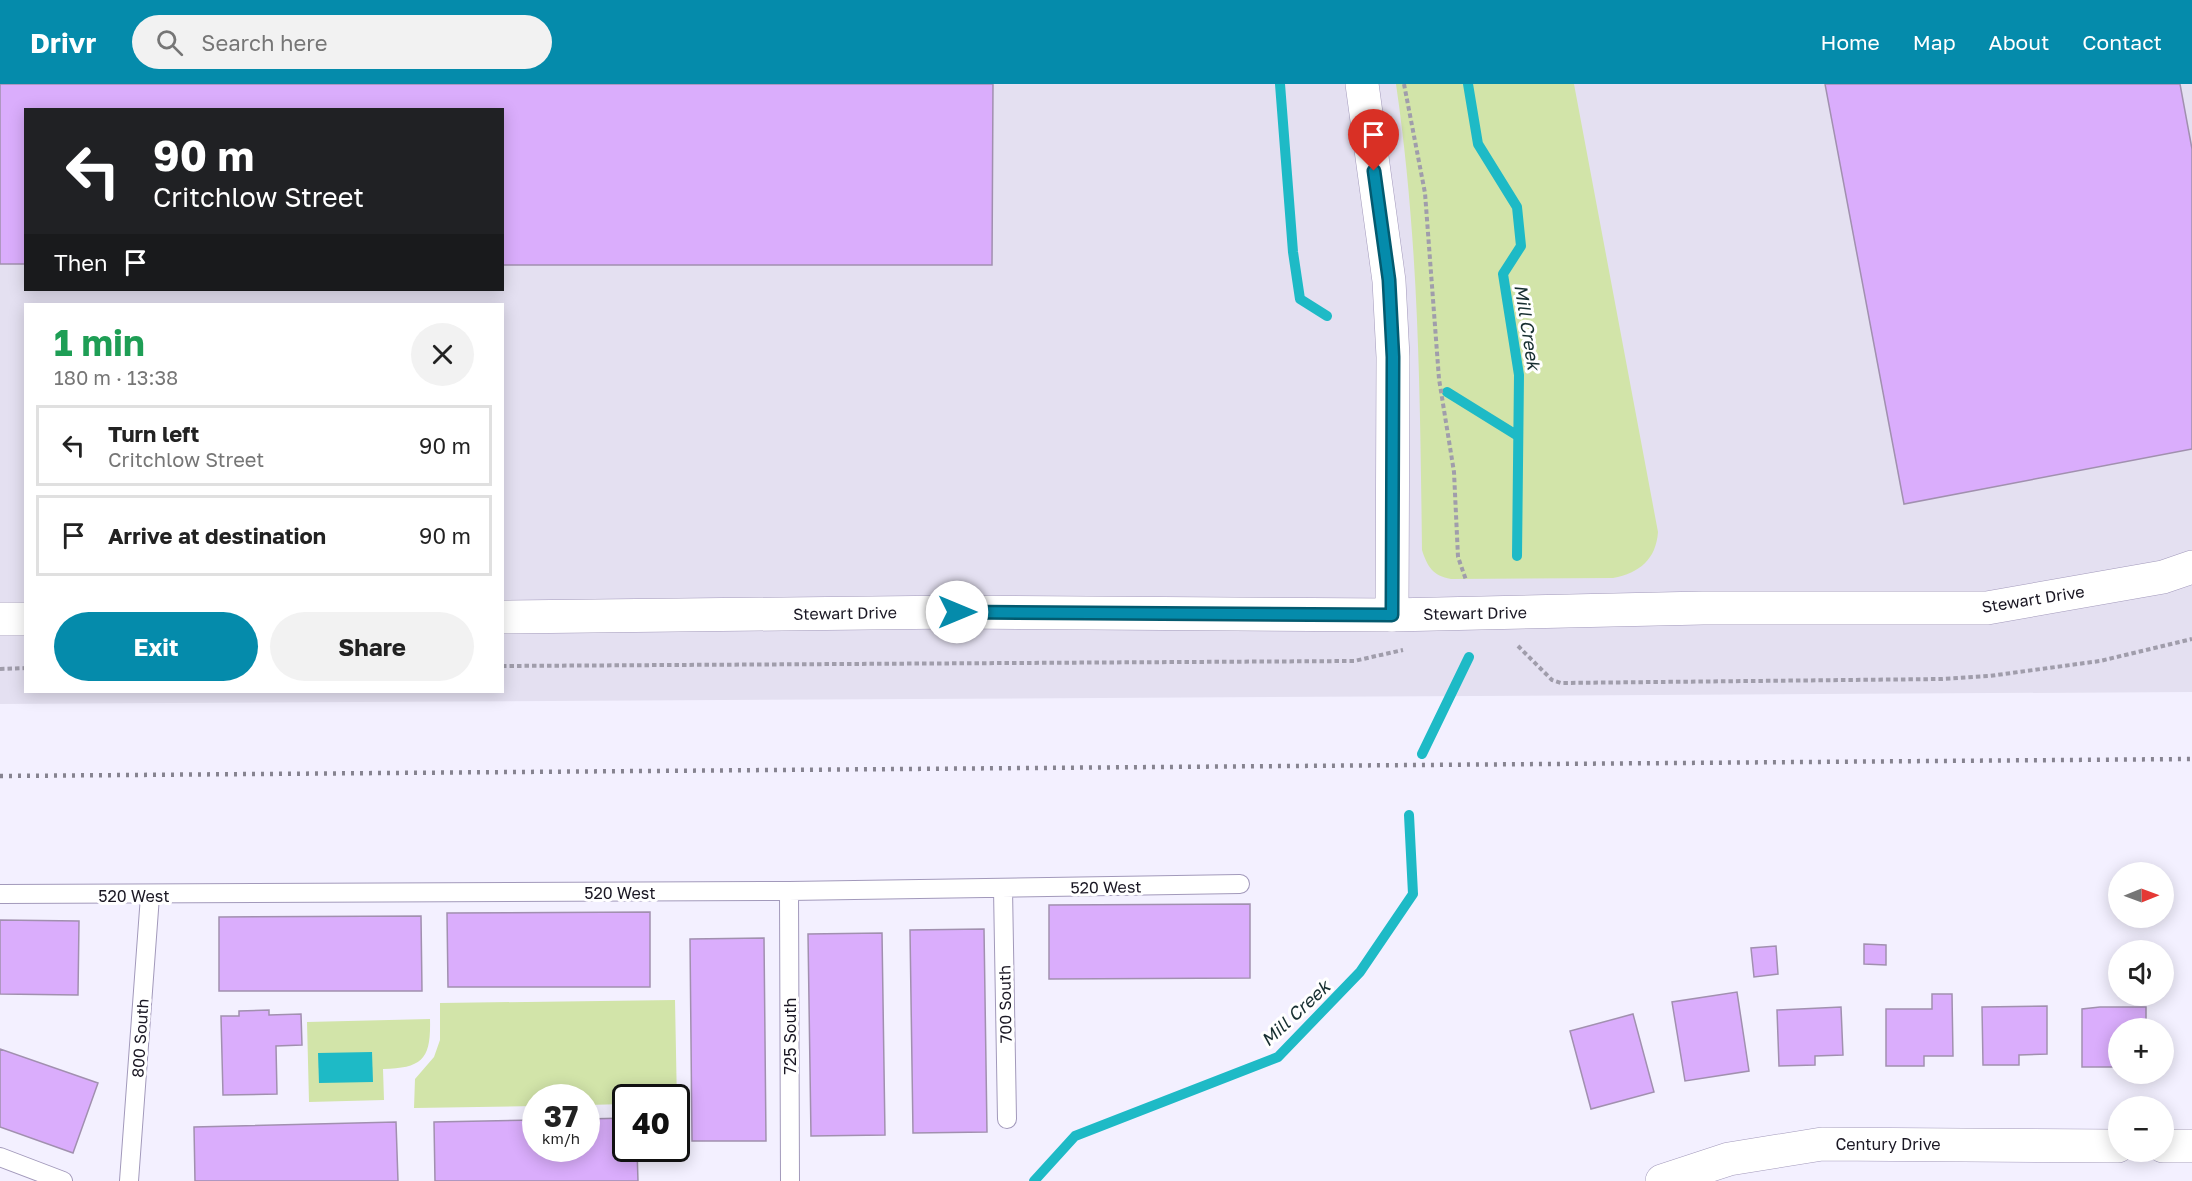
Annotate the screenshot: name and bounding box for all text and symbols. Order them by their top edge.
search box [132,15,552,69]
text: Drivr [30,26,96,59]
icon: search [153,26,186,59]
text: Search here [201,29,327,56]
text: Home [1820,29,1880,55]
text: Map [1913,29,1956,55]
text: About [1989,29,2049,55]
text: Contact [2082,29,2162,55]
pin [1348,109,1399,171]
icon: arrive [1357,118,1390,151]
text: 90 m [153,130,254,180]
icon: left [54,132,132,210]
text: Critchlow Street [153,181,364,213]
icon: arrive [119,246,152,279]
text: Then [54,249,107,276]
water label: Mill Creek [1510,283,1546,373]
text: 1 min [54,321,145,364]
button: close [411,323,474,386]
text: 180 m · 13:38 [54,365,178,389]
text: Turn left [108,420,199,447]
icon: left [57,429,90,462]
text: 90 m [419,432,471,459]
text: Critchlow Street [108,447,264,471]
icon: arrive [57,519,90,552]
text: Arrive at destination [108,522,326,549]
text: 90 m [419,522,471,549]
position arrow [925,580,989,644]
street label: Stewart Drive [1980,581,2086,617]
street label: Stewart Drive [793,602,897,624]
street label: Stewart Drive [1423,602,1527,624]
button: Exit [54,612,258,681]
button: Share [270,612,474,681]
north arrow [2108,862,2174,928]
map controls [2108,862,2174,1162]
street label: 520 West [1070,876,1142,898]
street label: 520 West [584,883,656,903]
street label: 520 West [98,886,170,906]
button: sound [2108,940,2174,1006]
street label: 700 South [994,965,1016,1043]
water label: Mill Creek [1256,974,1335,1051]
street label: 800 South [127,998,153,1078]
street label: 725 South [780,998,800,1074]
button: + [2108,1018,2174,1084]
speed limit sign: 40 [612,1084,690,1162]
button: − [2108,1096,2174,1162]
text: 37 [544,1098,578,1134]
text: km/h [542,1129,580,1147]
street label: Century Drive [1835,1134,1941,1154]

